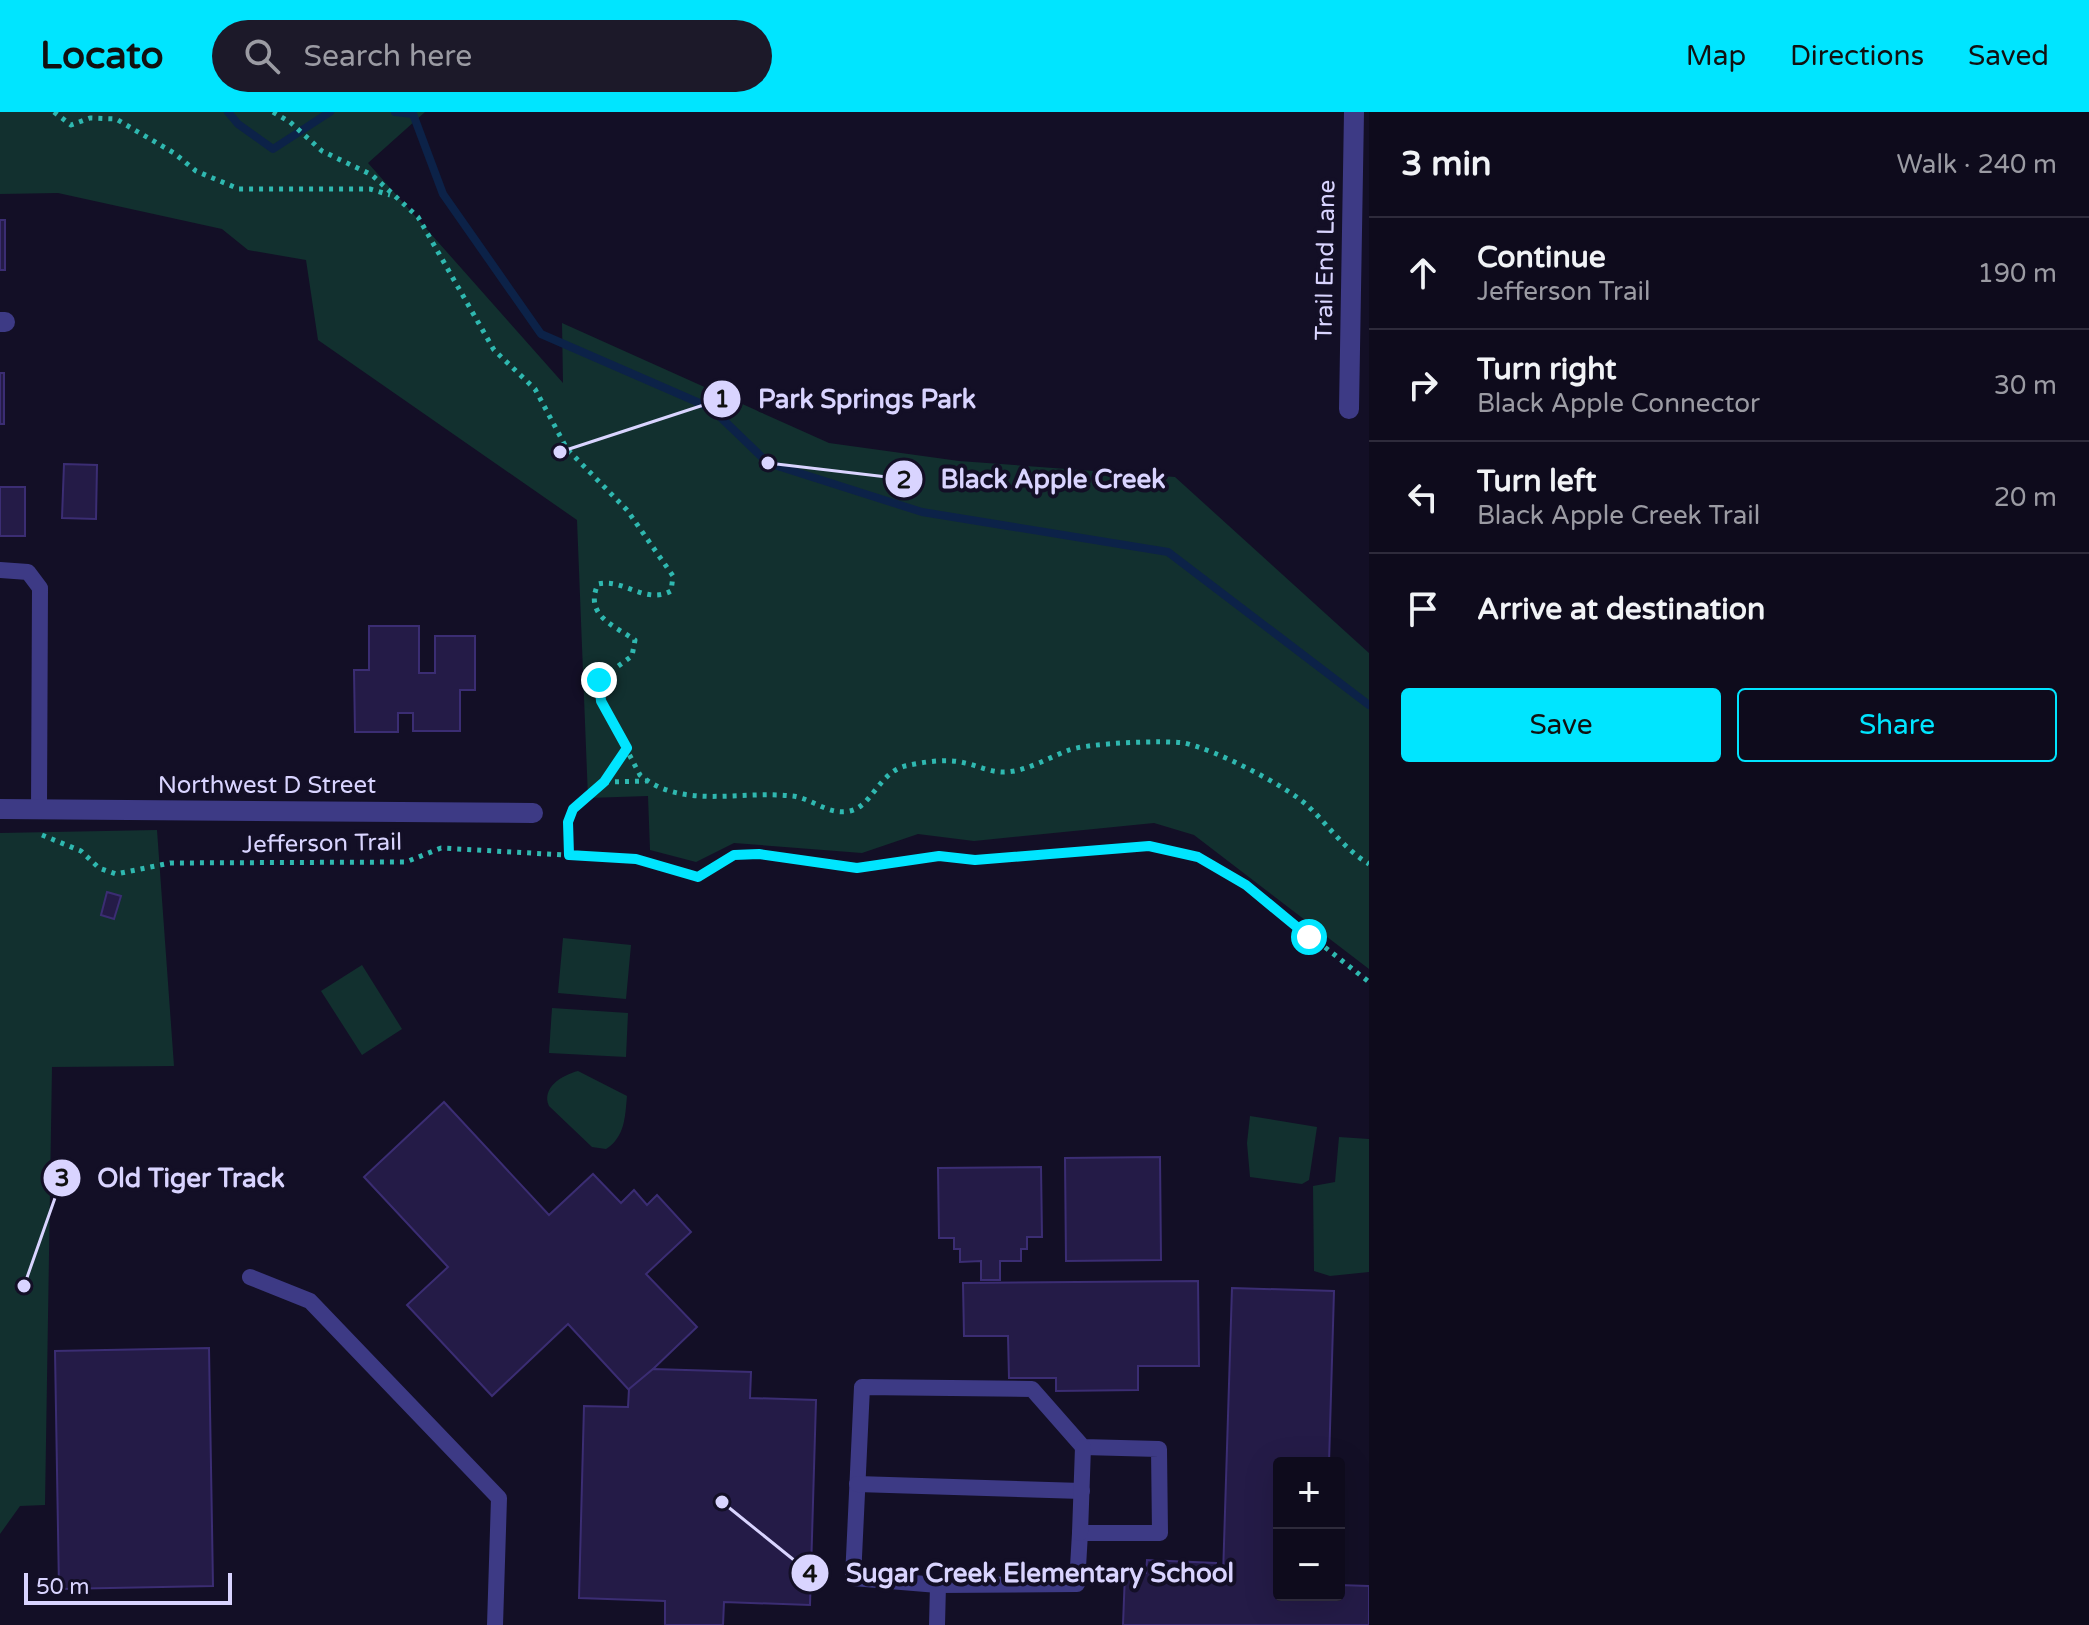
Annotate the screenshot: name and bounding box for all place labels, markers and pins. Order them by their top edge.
callout: Park Springs Park [702,374,992,424]
callout: Black Apple Creek [884,454,1181,504]
callout: Old Tiger Track [42,1153,301,1203]
callout: Sugar Creek Elementary School [790,1548,1250,1598]

